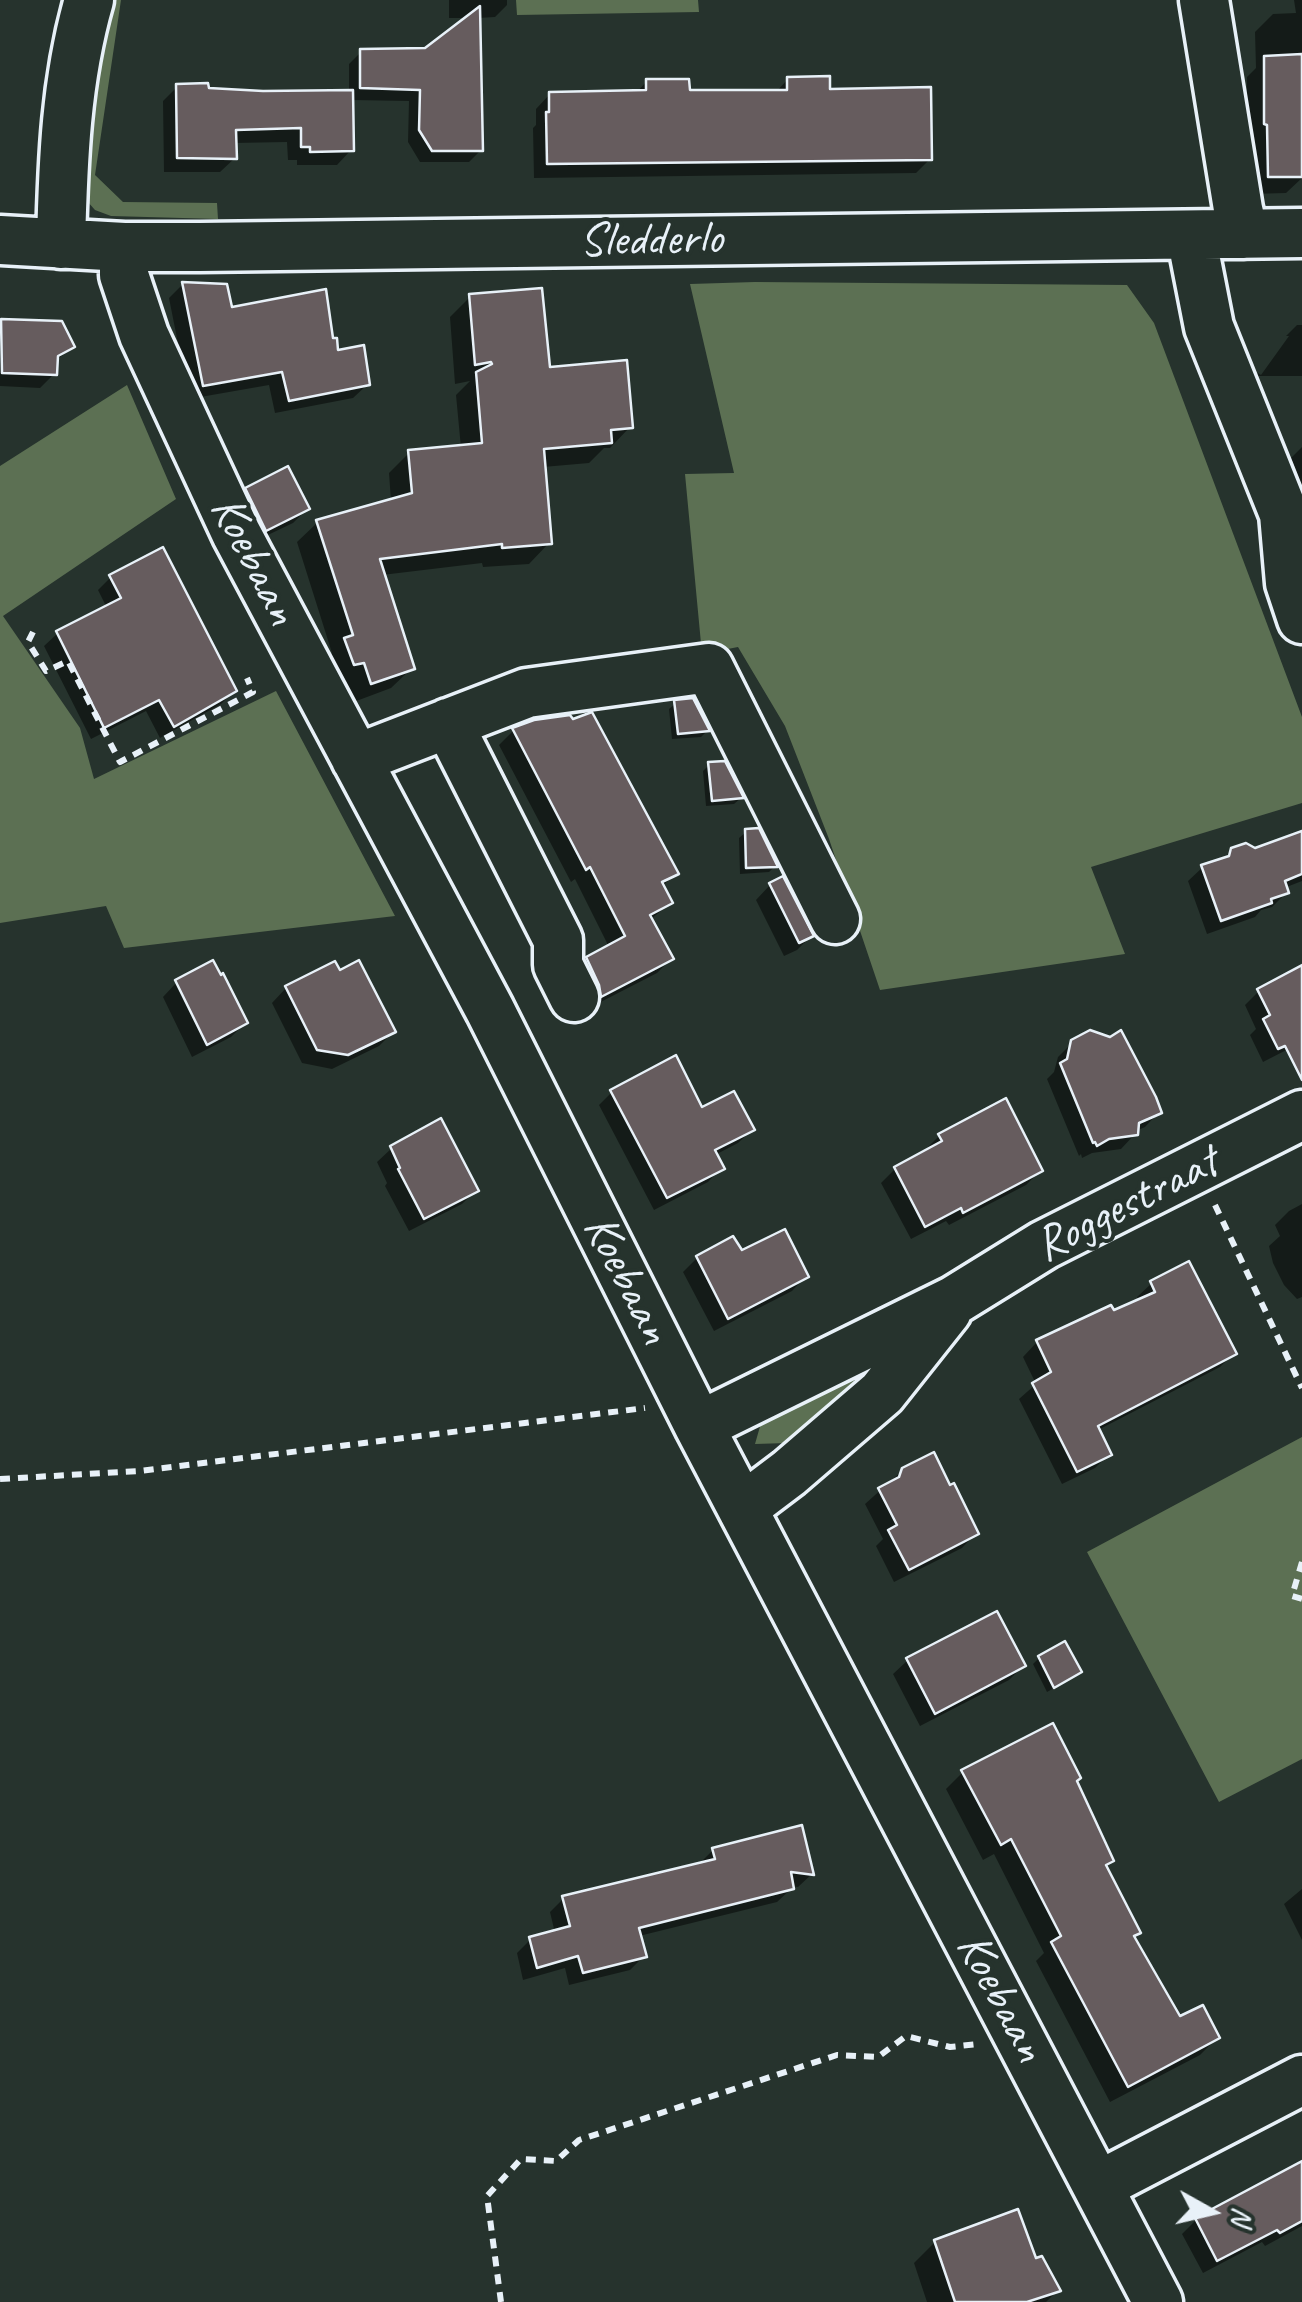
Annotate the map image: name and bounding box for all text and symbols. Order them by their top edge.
street label: Sledderlo [579,211,723,271]
street label: Koebaan [196,487,310,635]
street label: Roggestraat [1026,1134,1228,1276]
street label: Koebaan [569,1206,683,1354]
street label: Koebaan [942,1924,1058,2072]
north arrow [1162,2162,1262,2262]
text: N [1224,2205,1261,2227]

